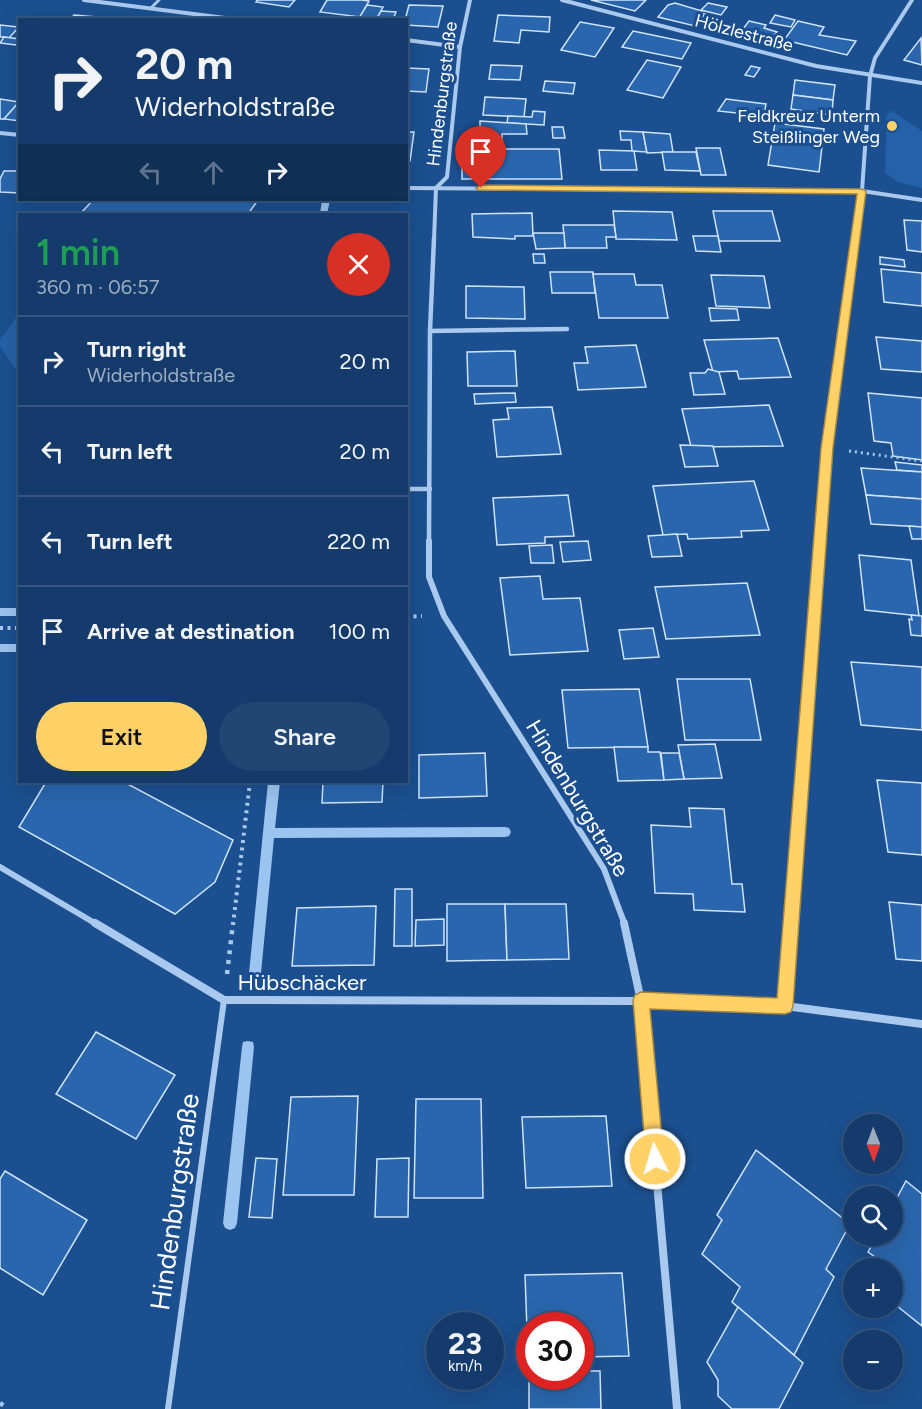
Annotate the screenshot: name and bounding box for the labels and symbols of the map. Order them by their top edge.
street label: Hölzlestraße [692,9,796,57]
street label: Hindenburgstraße [422,20,462,168]
place label: Feldkreuz Unterm Steißlinger Weg [737,105,880,148]
marker: Feldkreuz Unterm Steißlinger Weg [885,119,899,133]
pin [455,126,506,188]
street label: Hindenburgstraße [520,715,635,882]
street label: Hübschäcker [237,969,367,996]
street label: Hindenburgstraße [143,1091,206,1313]
north arrow [843,1114,903,1174]
position arrow [623,1127,687,1191]
speed limit sign: 30 [516,1312,594,1390]

